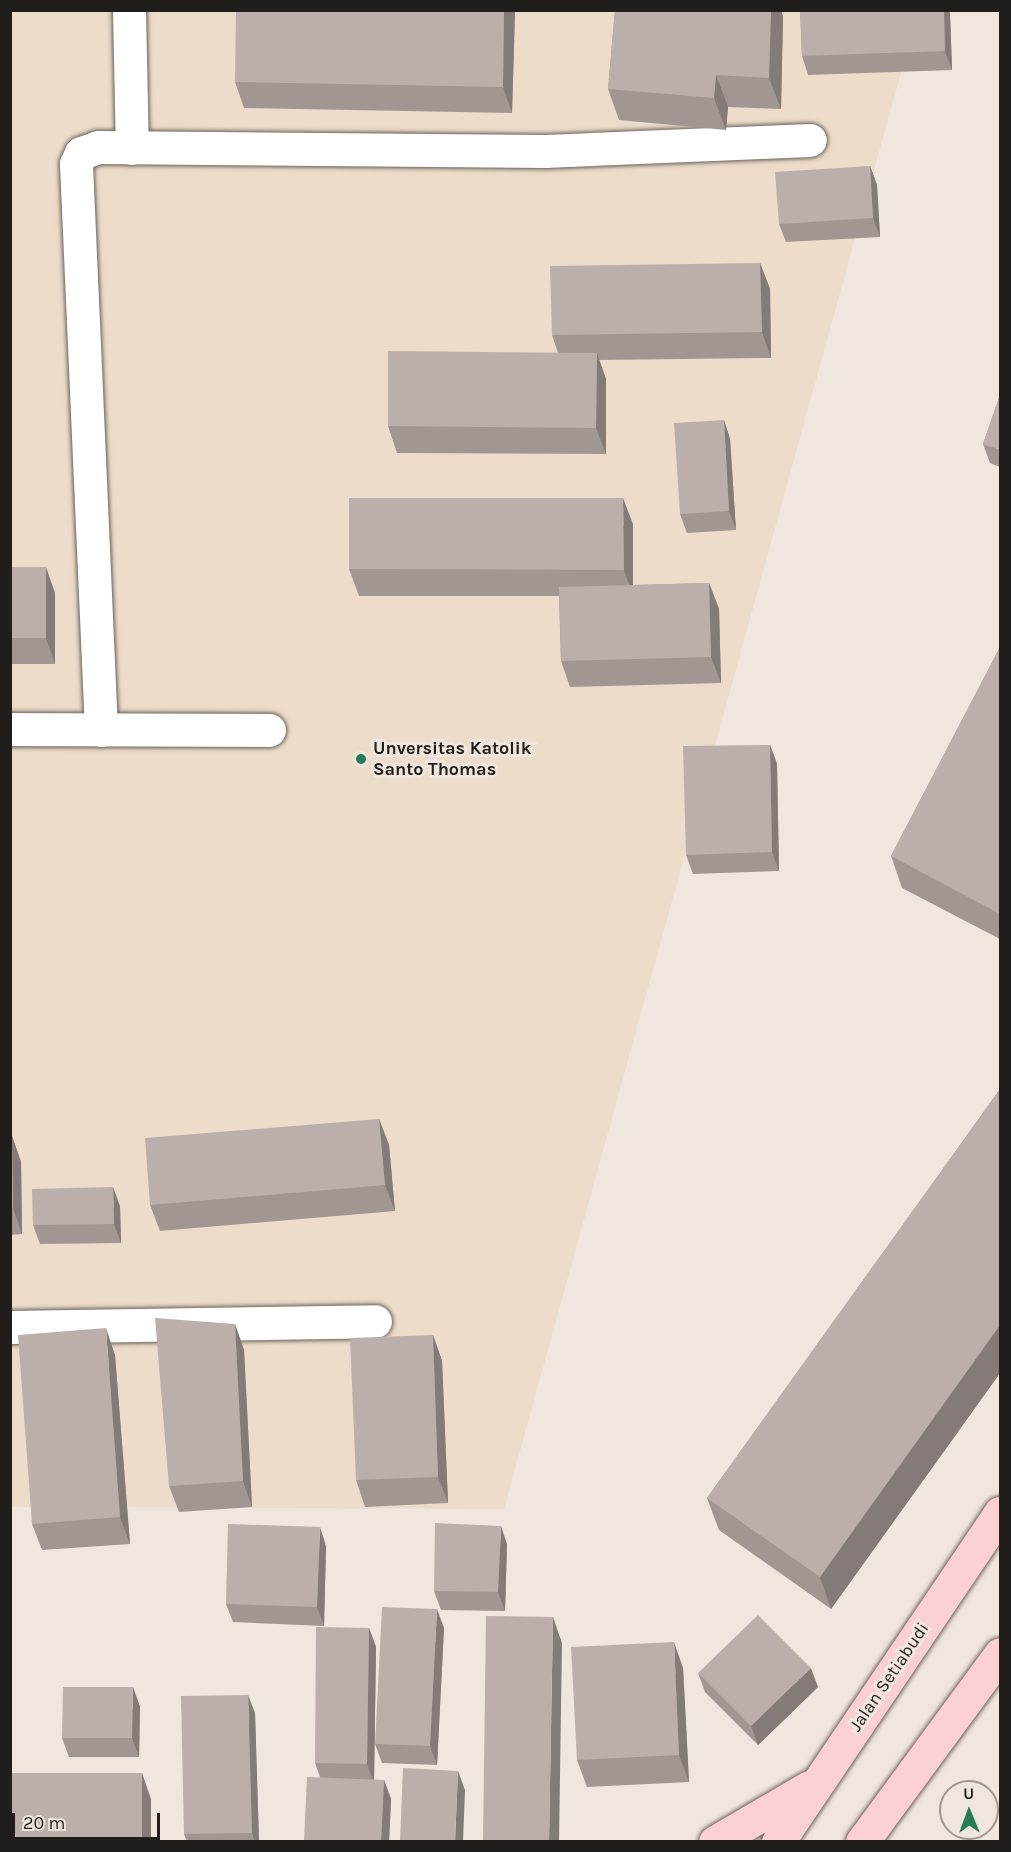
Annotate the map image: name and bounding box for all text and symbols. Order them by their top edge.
place label: Unversitas Katolik Santo Thomas [373,738,531,780]
marker: Unversitas Katolik Santo Thomas [354,752,368,766]
street label: Jalan Setiabudi [845,1618,933,1736]
north arrow [939,1780,999,1840]
text: U [963,1784,974,1803]
scale bar [15,1801,164,1839]
text: 20 m [23,1812,65,1834]

